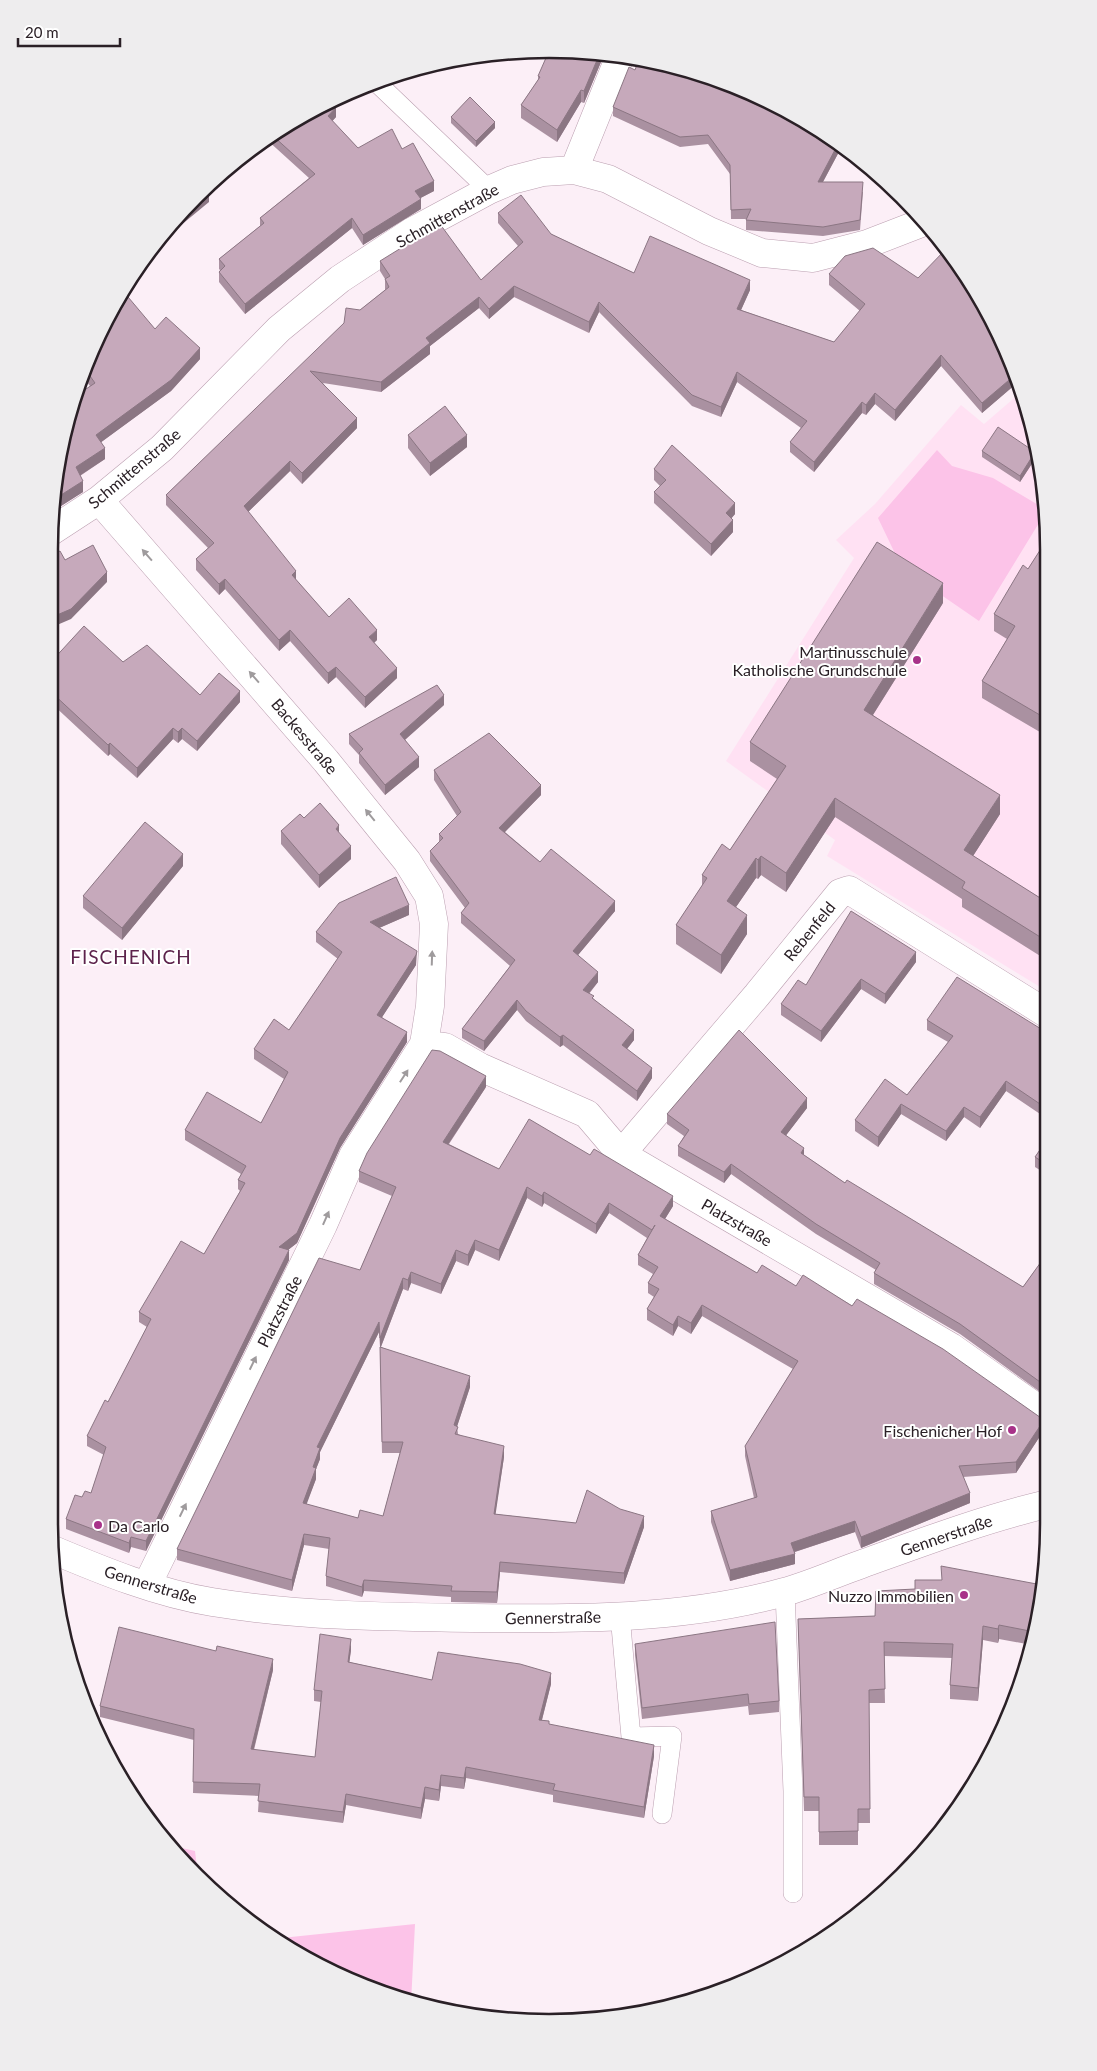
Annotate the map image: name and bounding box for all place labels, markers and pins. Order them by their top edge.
place label: Martinusschule Katholische Grundschule [732,642,907,679]
marker: Martinusschule Katholische Grundschule [911,654,923,666]
place label: Fischenicher Hof [883,1421,1002,1440]
marker: Fischenicher Hof [1006,1424,1018,1436]
place label: Da Carlo [108,1516,169,1535]
marker: Da Carlo [92,1519,104,1531]
place label: Nuzzo Immobilien [828,1586,954,1605]
marker: Nuzzo Immobilien [958,1589,970,1601]

